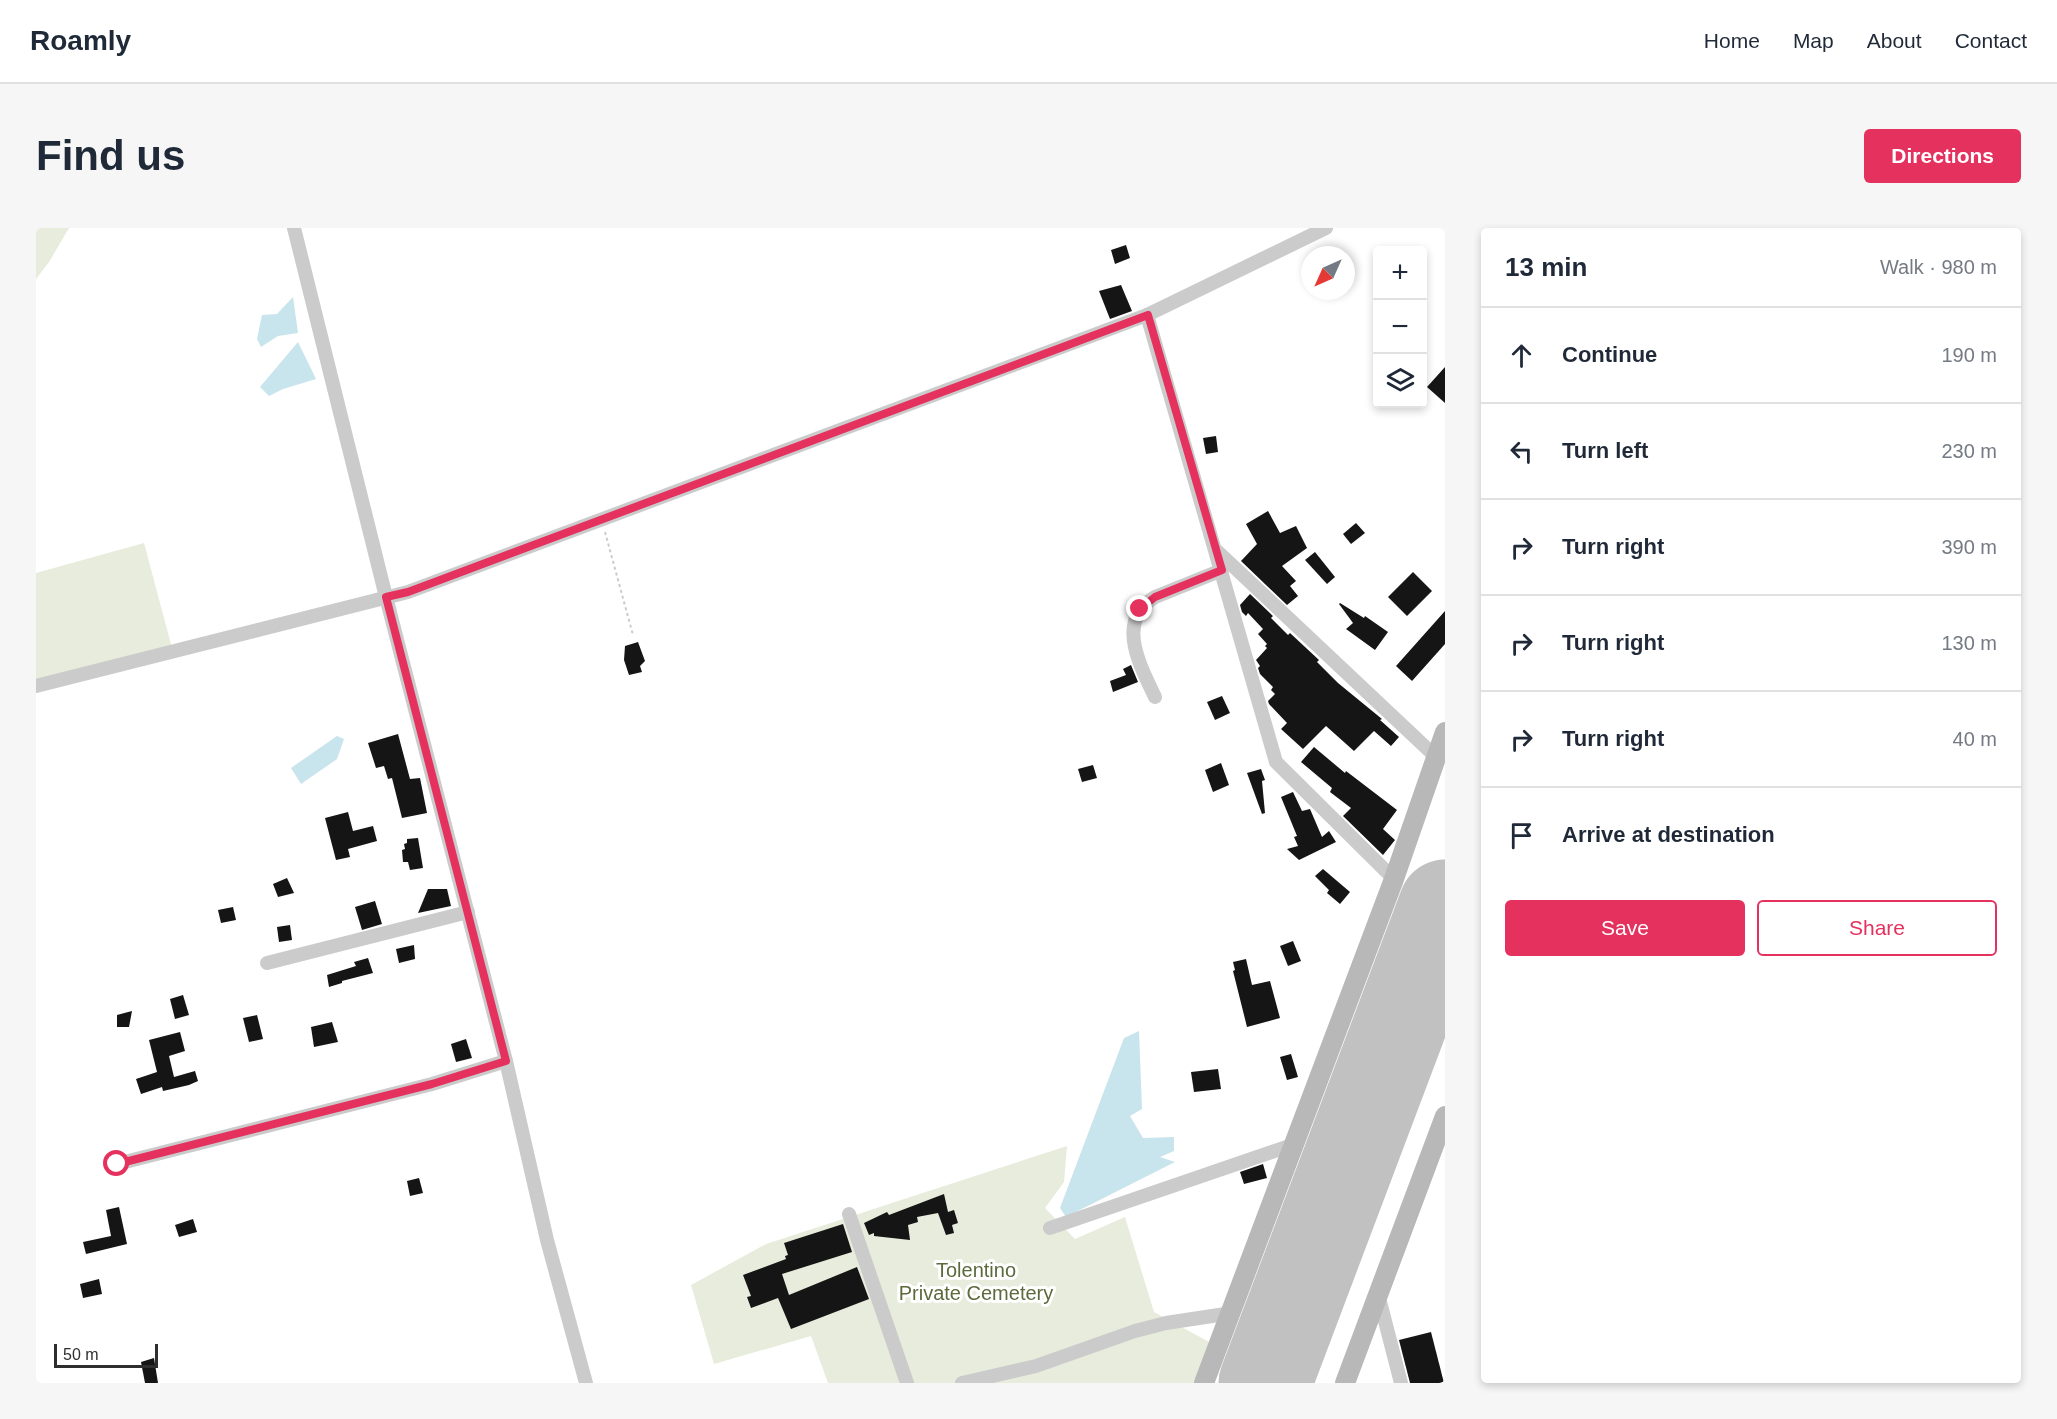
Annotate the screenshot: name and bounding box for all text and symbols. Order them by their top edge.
text: Roamly [30,25,131,56]
text: Home [1704,29,1760,52]
text: Map [1793,29,1834,52]
text: About [1867,29,1922,52]
text: Contact [1955,29,2027,52]
button: Directions [1864,129,2021,183]
text: Find us [36,132,185,179]
north arrow [1301,246,1355,300]
map controls [1373,246,1427,408]
button: + [1373,246,1427,300]
text: 13 min [1505,252,1587,282]
text: Walk · 980 m [1880,256,1997,278]
button: − [1373,300,1427,354]
icon: ahead [1505,339,1538,372]
text: Continue [1562,342,1657,367]
text: 190 m [1941,344,1997,366]
button: layers [1373,354,1427,408]
icon: left [1505,435,1538,468]
text: Turn left [1562,438,1648,463]
text: 230 m [1941,440,1997,462]
icon: right [1505,531,1538,564]
text: Turn right [1562,534,1664,559]
text: 390 m [1941,536,1997,558]
route end [1126,595,1152,621]
icon: right [1505,627,1538,660]
text: Turn right [1562,630,1664,655]
text: 130 m [1941,632,1997,654]
icon: right [1505,723,1538,756]
text: Turn right [1562,726,1664,751]
text: 40 m [1953,728,1997,750]
icon: arrive [1505,819,1538,852]
text: Arrive at destination [1562,822,1775,847]
button: Save [1505,900,1745,956]
button: Share [1757,900,1997,956]
route start [103,1150,129,1176]
park label: Tolentino Private Cemetery [899,1259,1053,1304]
scale bar [54,1341,158,1368]
text: 50 m [63,1346,99,1363]

